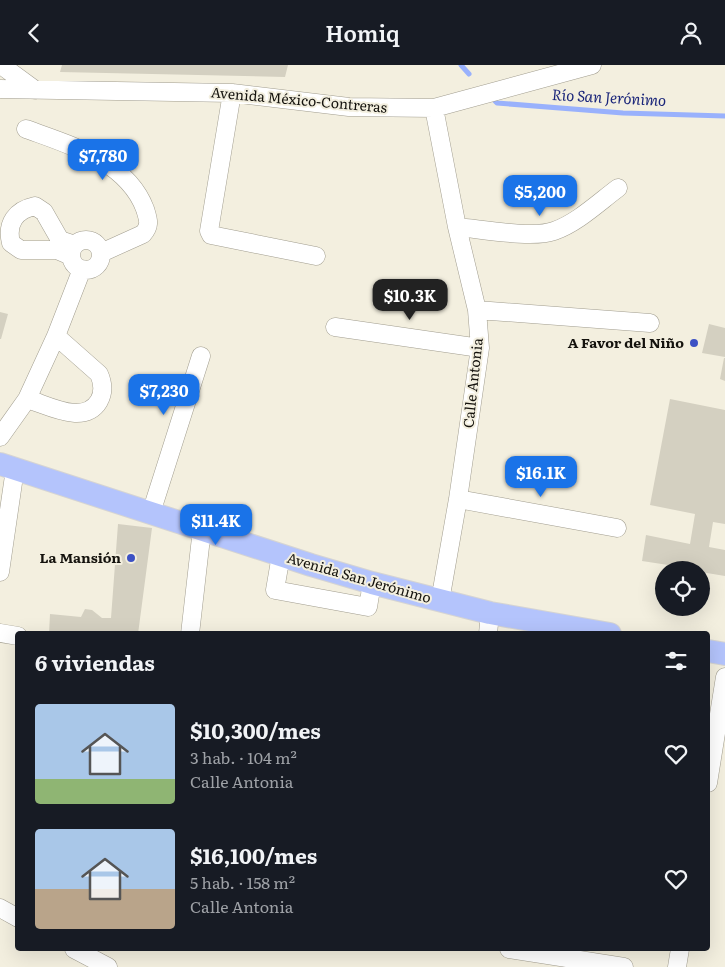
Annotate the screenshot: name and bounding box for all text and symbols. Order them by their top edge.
text: Homiq [325,16,400,49]
icon: back [20,19,48,47]
icon: person [677,19,705,47]
street label: Avenida México-Contreras [210,81,388,117]
water label: Río San Jerónimo [551,82,667,111]
pin: $7,780 [62,139,144,181]
text: $7,780 [79,143,127,167]
pin: $5,200 [499,175,581,217]
text: $5,200 [514,179,566,203]
pin: $10.3K [369,279,451,321]
text: $10.3K [384,283,436,307]
place label: A Favor del Niño [568,332,684,352]
street label: Calle Antonia [457,336,487,429]
marker: A Favor del Niño [688,337,700,349]
pin: $7,230 [123,373,205,416]
text: $7,230 [139,378,189,402]
pin: $16.1K [500,455,582,498]
text: $16.1K [516,460,566,484]
pin: $11.4K [175,503,257,546]
text: $11.4K [191,508,241,532]
place label: La Mansión [39,547,121,567]
street label: Avenida San Jerónimo [285,547,434,607]
marker: La Mansión [125,552,137,564]
map controls [655,561,710,616]
button: locate [655,561,710,616]
text: 6 viviendas [35,646,155,677]
icon: filters [662,647,690,675]
text: $10,300/mes [190,714,321,745]
icon: home [75,724,135,784]
icon: heart [662,740,690,768]
text: 3 hab. · 104 m² [190,745,297,769]
text: Calle Antonia [190,769,293,793]
text: $16,100/mes [190,839,317,870]
icon: home [75,849,135,909]
icon: heart [662,865,690,893]
text: 5 hab. · 158 m² [190,870,295,894]
text: Calle Antonia [190,894,293,918]

